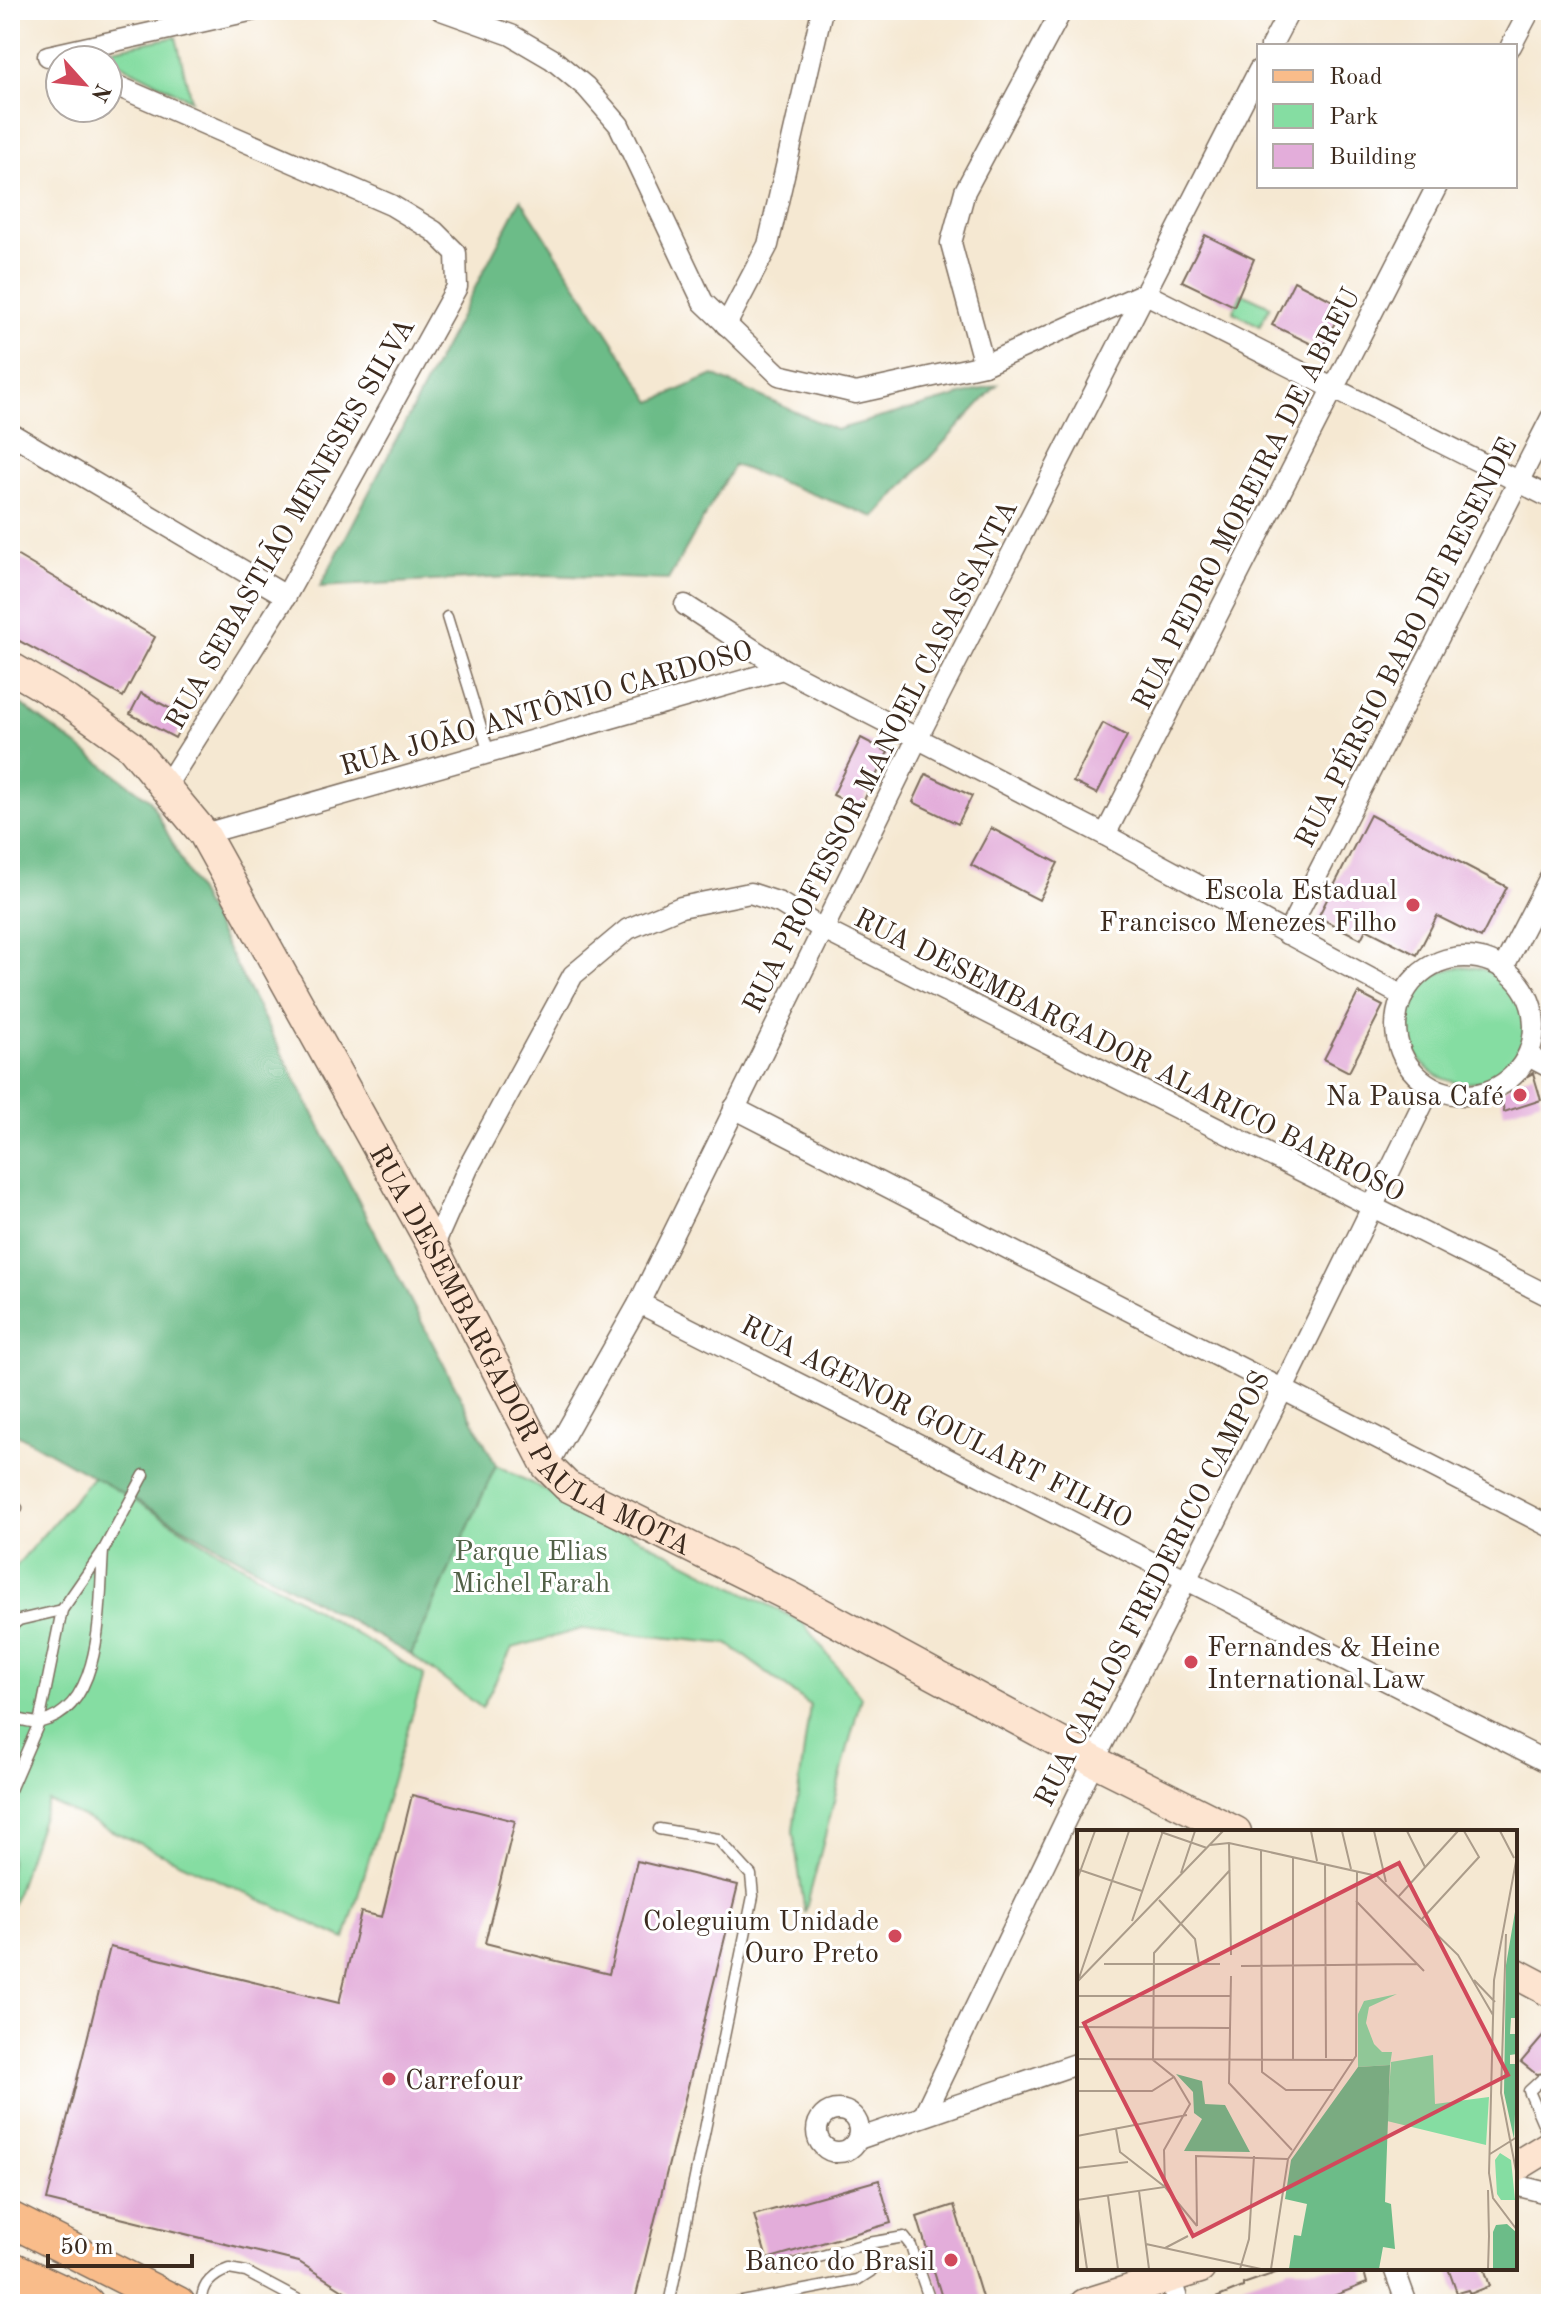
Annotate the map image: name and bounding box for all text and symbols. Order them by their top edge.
north arrow [44,44,124,124]
legend [1257,44,1517,188]
text: Road [1329,66,1382,90]
text: N [86,80,114,105]
text: Park [1329,106,1378,130]
text: Building [1329,146,1416,170]
street label: RUA PEDRO MOREIRA DE ABREU [1129,284,1367,715]
street label: RUA SEBASTIÃO MENESES SILVA [158,312,421,735]
street label: RUA PÉRSIO BABO DE RESENDE [1287,432,1524,853]
street label: RUA PROFESSOR MANOEL CASASSANTA [739,496,1024,1018]
street label: RUA JOÃO ANTÔNIO CARDOSO [336,633,756,782]
place label: Escola Estadual Francisco Menezes Filho [1099,878,1397,938]
marker: Escola Estadual Francisco Menezes Filho [1404,896,1422,914]
street label: RUA DESEMBARGADOR ALARICO BARROSO [849,905,1408,1208]
place label: Na Pausa Café [1326,1084,1504,1112]
marker: Na Pausa Café [1511,1086,1529,1104]
street label: RUA DESEMBARGADOR PAULA MOTA [363,1141,695,1562]
street label: RUA AGENOR GOULART FILHO [735,1312,1136,1535]
street label: RUA CARLOS FREDERICO CAMPOS [1031,1367,1276,1812]
park label: Parque Elias Michel Farah [452,1539,610,1599]
place label: Fernandes & Heine International Law [1207,1635,1440,1695]
marker: Fernandes & Heine International Law [1182,1653,1200,1671]
inset map [1077,1830,1517,2270]
place label: Coleguium Unidade Ouro Preto [643,1909,879,1969]
marker: Coleguium Unidade Ouro Preto [886,1927,904,1945]
place label: Carrefour [405,2068,523,2096]
marker: Carrefour [380,2070,398,2088]
scale bar [48,2218,192,2268]
text: 50 m [60,2236,114,2260]
place label: Banco do Brasil [745,2249,935,2277]
marker: Banco do Brasil [942,2251,960,2269]

